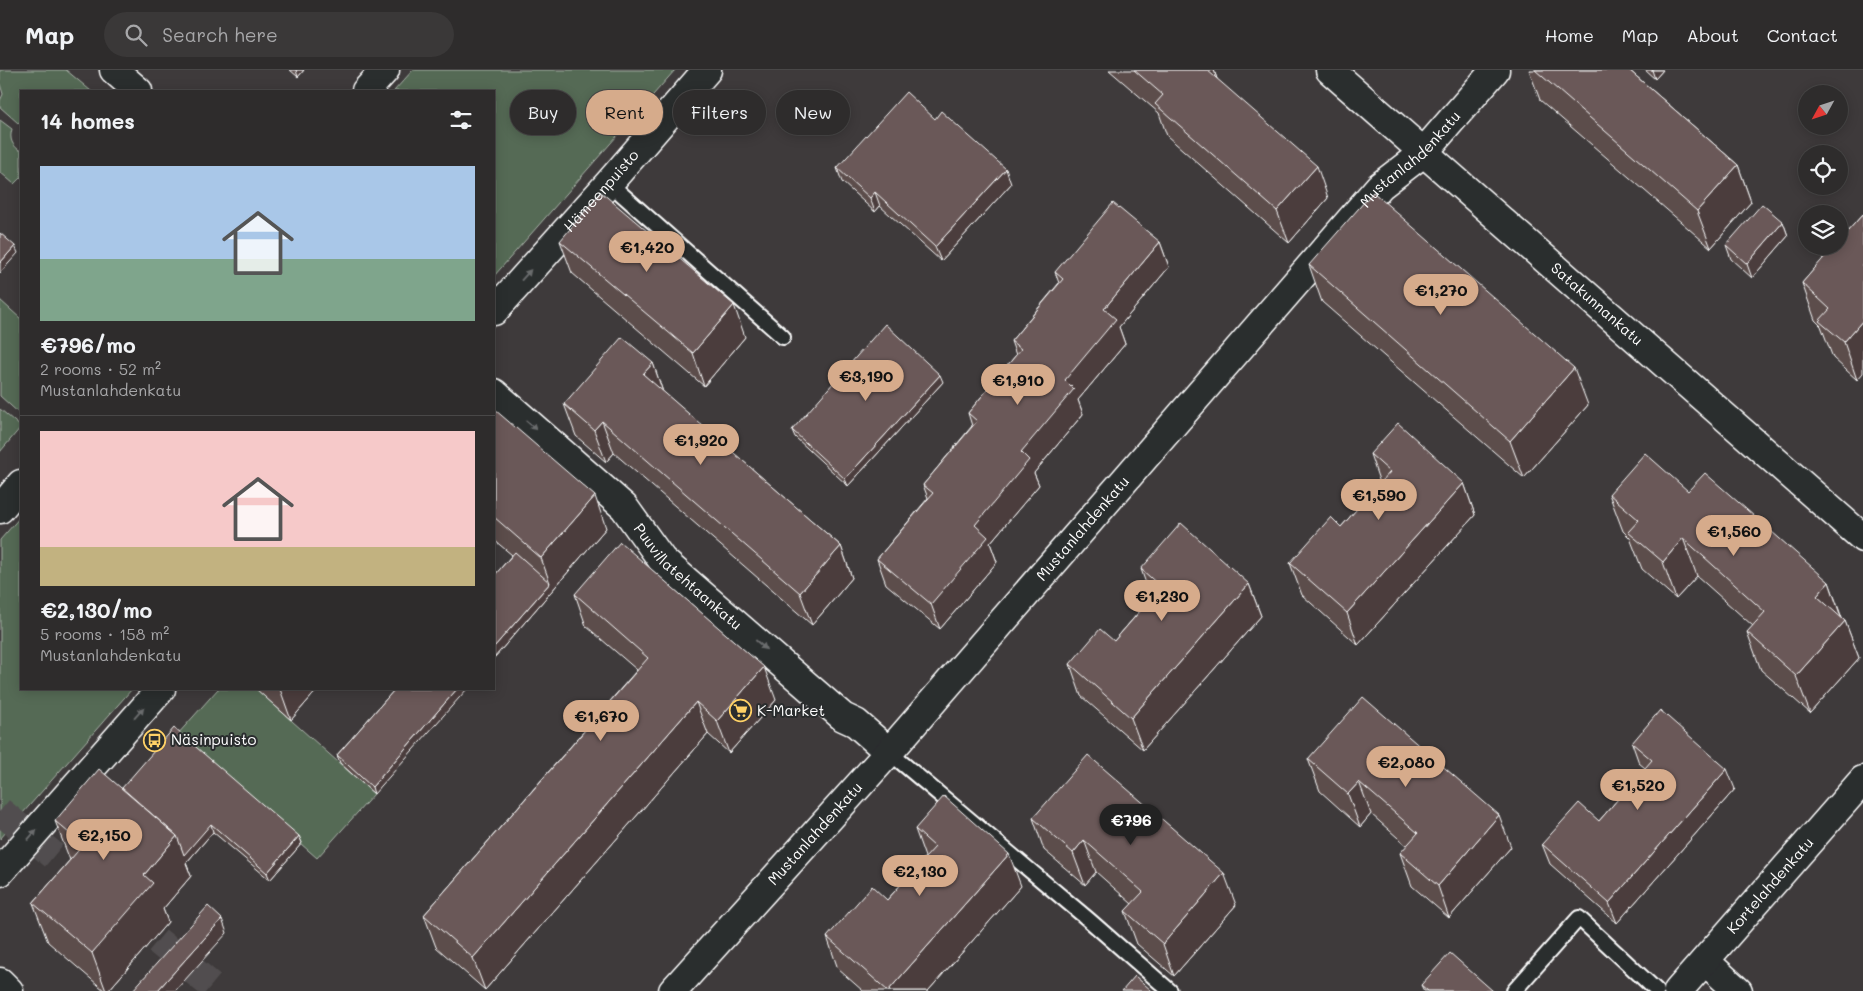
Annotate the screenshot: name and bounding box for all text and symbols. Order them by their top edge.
search box [104,12,454,57]
text: Map [25,19,74,50]
icon: search [122,21,150,49]
text: Search here [162,22,278,47]
text: Home [1545,23,1594,47]
text: Map [1622,23,1658,47]
text: About [1686,23,1739,47]
text: Contact [1767,23,1838,47]
north arrow [1798,85,1848,135]
map controls [1798,85,1848,255]
chip: Buy [510,90,576,135]
chip: Rent [586,90,663,135]
chip: Filters [673,90,766,135]
chip: New [776,90,850,135]
icon: filters [447,106,475,134]
street label: Mustanlahdenkatu [1355,106,1464,211]
text: 14 homes [40,107,135,134]
street label: Hämeenpuisto [559,145,643,236]
button: locate [1798,145,1848,195]
icon: home [213,198,303,288]
button: layers [1798,205,1848,255]
pin: €1,420 [606,230,688,273]
text: €1,420 [620,236,674,257]
street label: Satakunnankatu [1547,258,1648,349]
one-way arrow [521,268,532,281]
pin: €1,270 [1400,274,1482,316]
text: €1,270 [1414,279,1468,300]
text: €796/mo [40,331,136,358]
text: 2 rooms · 52 m² [40,358,161,379]
pin: €3,190 [825,360,907,402]
pin: €1,910 [977,364,1059,406]
text: €3,190 [839,365,893,386]
text: €1,910 [992,369,1044,390]
text: Mustanlahdenkatu [40,379,181,400]
one-way arrow [524,419,536,431]
pin: €1,920 [660,424,742,466]
text: €1,920 [674,429,728,450]
icon: home [213,464,303,554]
street label: Mustanlahdenkatu [1031,471,1133,585]
pin: €1,590 [1338,478,1420,521]
text: €1,590 [1352,484,1406,505]
pin: €1,560 [1693,514,1775,557]
street label: Puuvillatehtaankatu [630,519,747,634]
text: €1,560 [1707,520,1761,541]
pin: €1,230 [1121,580,1203,622]
text: €1,230 [1135,585,1189,606]
text: €2,130/mo [40,596,152,623]
text: 5 rooms · 158 m² [40,623,169,644]
one-way arrow [754,640,767,651]
text: Mustanlahdenkatu [40,644,181,665]
supermarket icon: K-Market [729,699,753,723]
pin: €1,670 [560,700,642,742]
place label: K-Market [757,700,825,720]
text: €1,670 [574,705,628,726]
one-way arrow [134,707,145,720]
bus stop icon: Näsinpuisto [143,728,167,752]
place label: Näsinpuisto [171,729,257,749]
pin: €2,080 [1365,746,1447,788]
text: €2,080 [1377,751,1435,772]
pin: €1,520 [1597,768,1679,811]
text: €1,520 [1611,774,1665,795]
street label: Mustanlahdenkatu [763,777,866,889]
pin: €796 [1101,804,1161,846]
text: €796 [1110,809,1152,830]
pin: €2,150 [63,818,145,861]
text: €2,150 [77,824,131,845]
one-way arrow [26,830,38,842]
street label: Kortelahdenkatu [1722,832,1817,938]
pin: €2,130 [879,854,961,897]
text: €2,130 [893,860,947,881]

